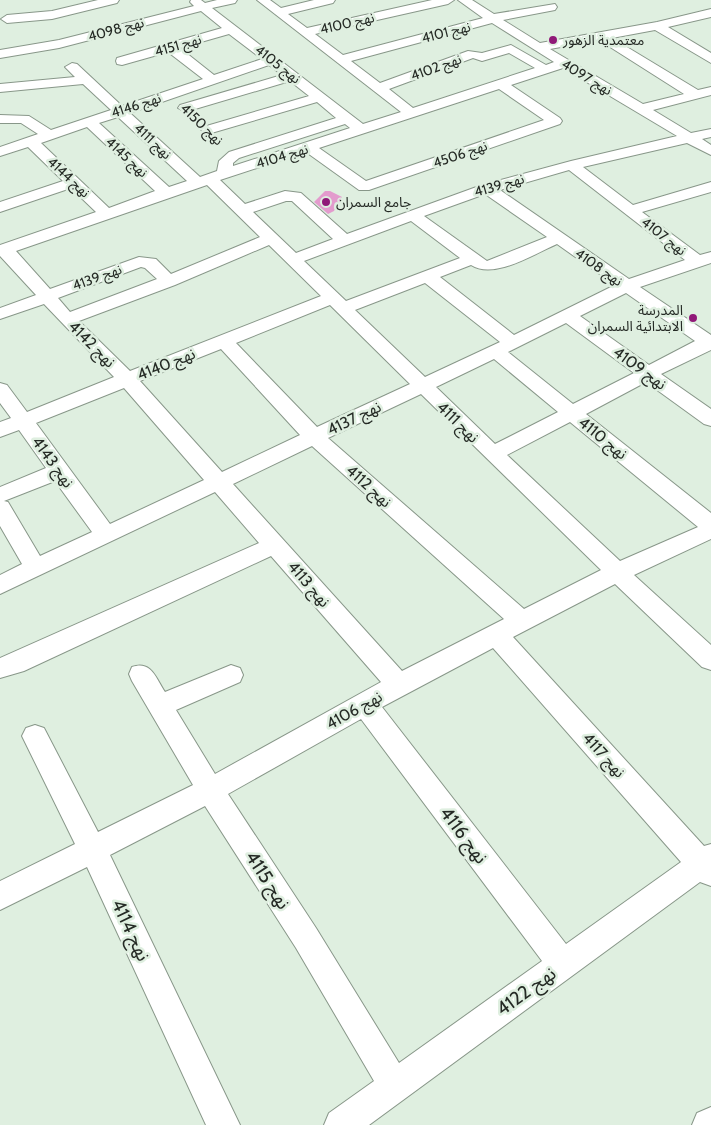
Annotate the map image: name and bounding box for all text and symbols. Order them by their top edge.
street label: نهج 4100 [318,8,377,40]
street label: نهج 4098 [86,13,147,47]
street label: نهج 4101 [420,17,473,49]
street label: نهج 4151 [152,30,204,62]
place label: معتمدية الزهور [562,31,644,49]
marker: معتمدية الزهور [547,34,559,46]
street label: نهج 4105 [250,41,305,89]
street label: نهج 4102 [408,49,465,86]
street label: نهج 4097 [557,55,616,101]
street label: نهج 4146 [109,88,164,123]
street label: نهج 4150 [175,99,228,151]
street label: نهج 4111 [129,119,176,165]
street label: نهج 4145 [101,133,152,183]
street label: نهج 4506 [430,136,491,174]
street label: نهج 4104 [254,139,311,174]
street label: نهج 4144 [42,153,94,203]
street label: نهج 4139 [472,169,527,203]
place label: جامع السمران [336,193,411,213]
marker: جامع السمران [320,196,332,208]
street label: نهج 4107 [637,213,690,261]
street label: نهج 4108 [571,244,626,292]
street label: نهج 4139 [70,260,125,296]
place label: المدرسة الابتدائية السمران [588,301,683,335]
marker: المدرسة الابتدائية السمران [687,312,699,324]
street label: نهج 4142 [62,317,119,374]
street label: نهج 4109 [608,342,670,396]
street label: نهج 4140 [134,344,199,387]
street label: نهج 4137 [324,397,385,442]
street label: نهج 4111 [431,397,483,449]
street label: نهج 4110 [573,413,631,466]
street label: نهج 4143 [26,433,78,493]
street label: نهج 4112 [340,461,396,514]
street label: نهج 4113 [282,557,334,613]
street label: نهج 4106 [323,687,387,736]
street label: نهج 4117 [577,729,629,783]
street label: نهج 4116 [433,802,493,870]
street label: نهج 4115 [238,846,295,915]
street label: نهج 4114 [104,895,155,966]
street label: نهج 4122 [492,962,562,1023]

